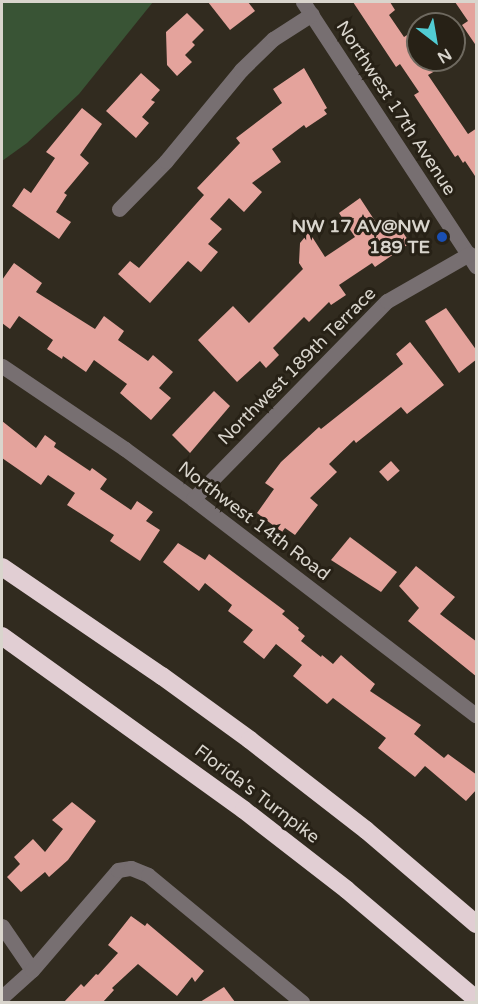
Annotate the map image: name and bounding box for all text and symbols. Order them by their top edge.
north arrow [406,12,466,72]
street label: Northwest 17th Avenue [331,17,461,199]
place label: NW 17 AV@NW 189 TE [292,216,430,258]
marker: NW 17 AV@NW 189 TE [435,230,449,244]
street label: Northwest 189th Terrace [214,283,380,449]
street label: Northwest 14th Road [174,457,334,585]
street label: Florida's Turnpike [190,740,324,848]

